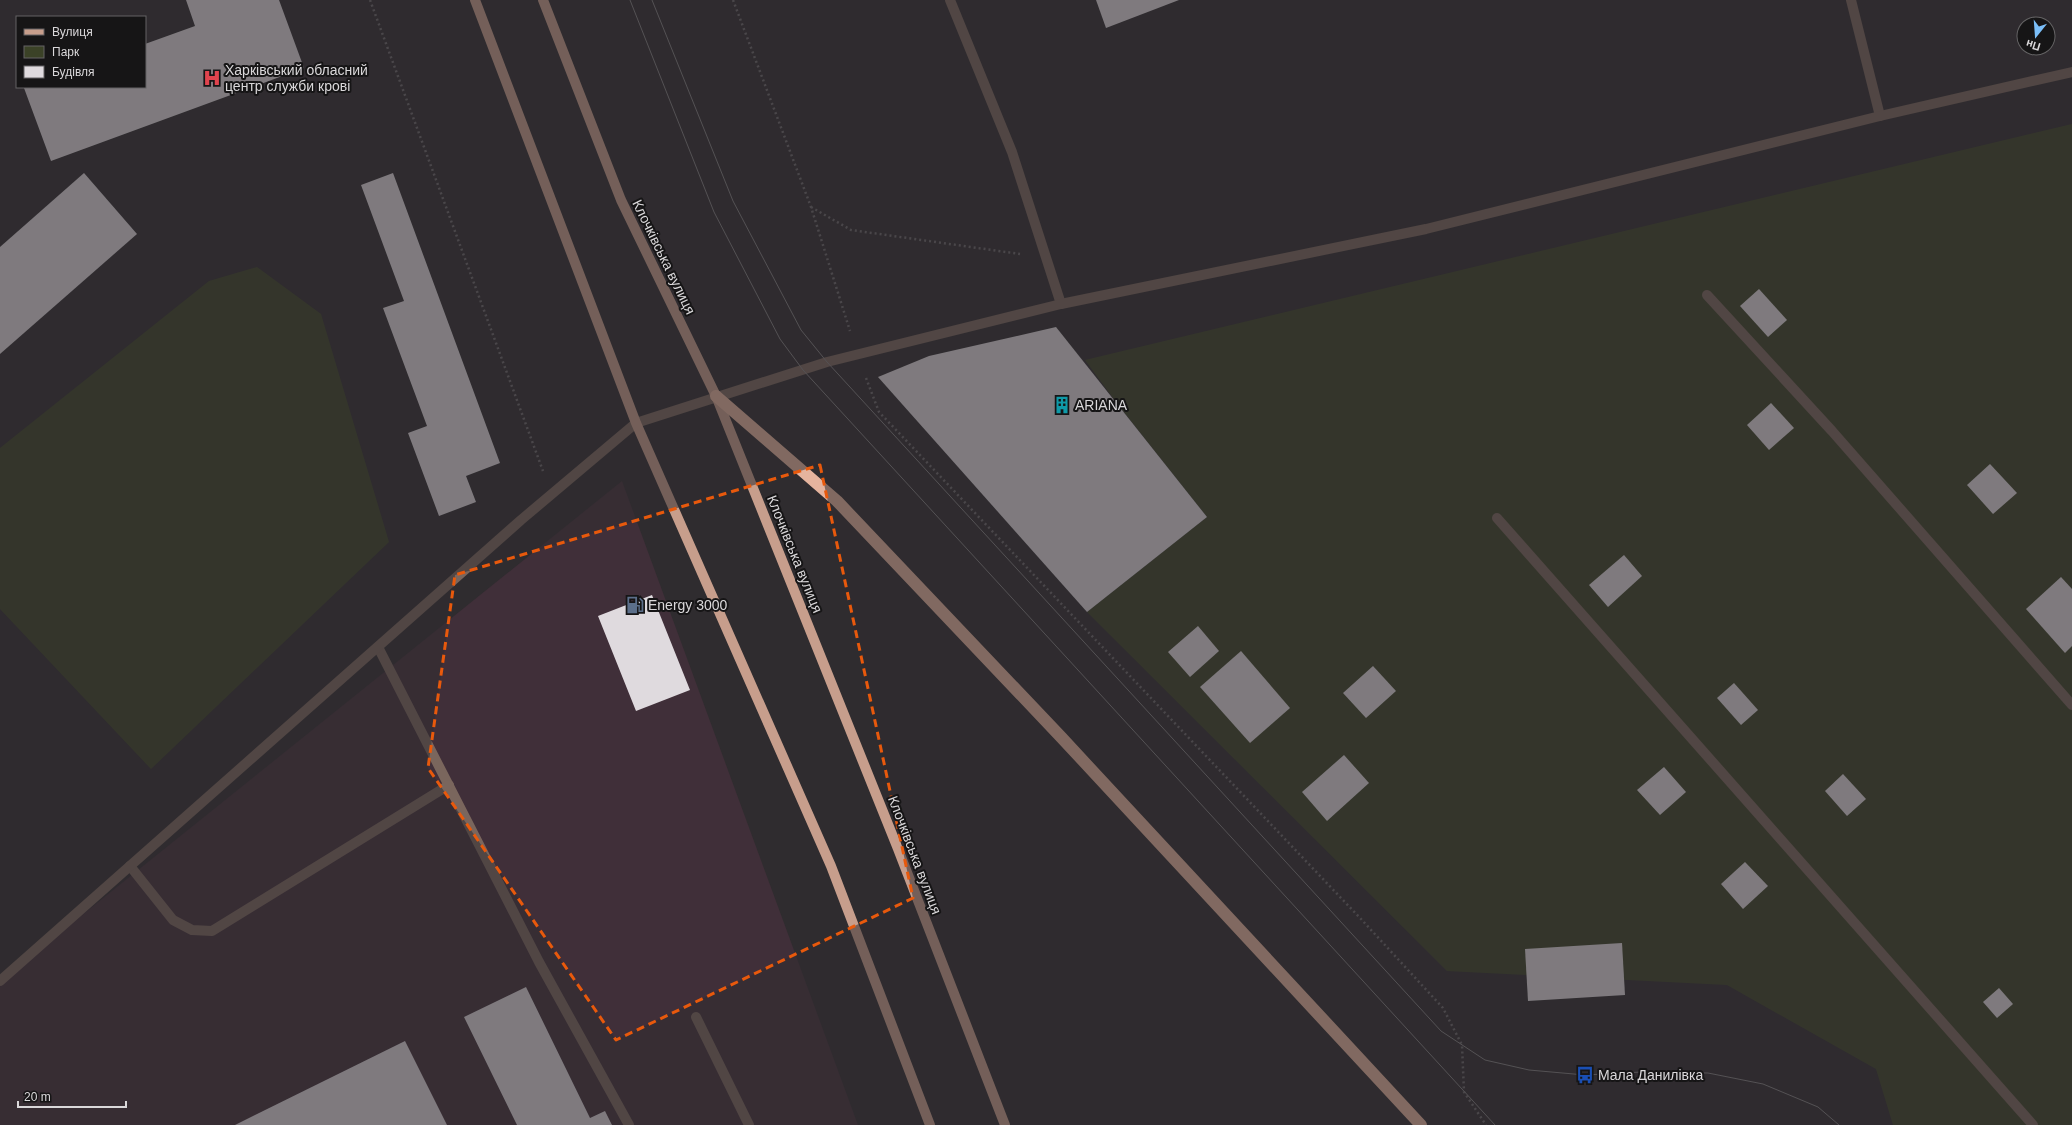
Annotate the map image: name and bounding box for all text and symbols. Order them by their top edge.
legend [16,16,146,88]
north arrow [2016,16,2056,56]
text: Вулиця [52,25,93,39]
text: Пн [2024,38,2042,53]
text: Парк [52,45,80,59]
place label: Харківський обласний центр служби крові [225,62,368,94]
text: Будівля [52,65,94,79]
hospital icon: Харківський обласний центр служби крові [202,68,222,88]
street label: Клочківська вулиця [629,197,699,317]
building icon: ARIANA [1052,395,1072,415]
place label: ARIANA [1075,397,1128,413]
street label: Клочківська вулиця [764,493,826,615]
fuel station icon: Energy 3000 [625,595,645,615]
place label: Energy 3000 [648,597,728,613]
street label: Клочківська вулиця [885,794,945,916]
bus stop icon: Мала Данилівка [1575,1065,1595,1085]
place label: Мала Данилівка [1598,1067,1703,1083]
scale bar [18,1083,126,1109]
text: 20 m [24,1090,51,1104]

